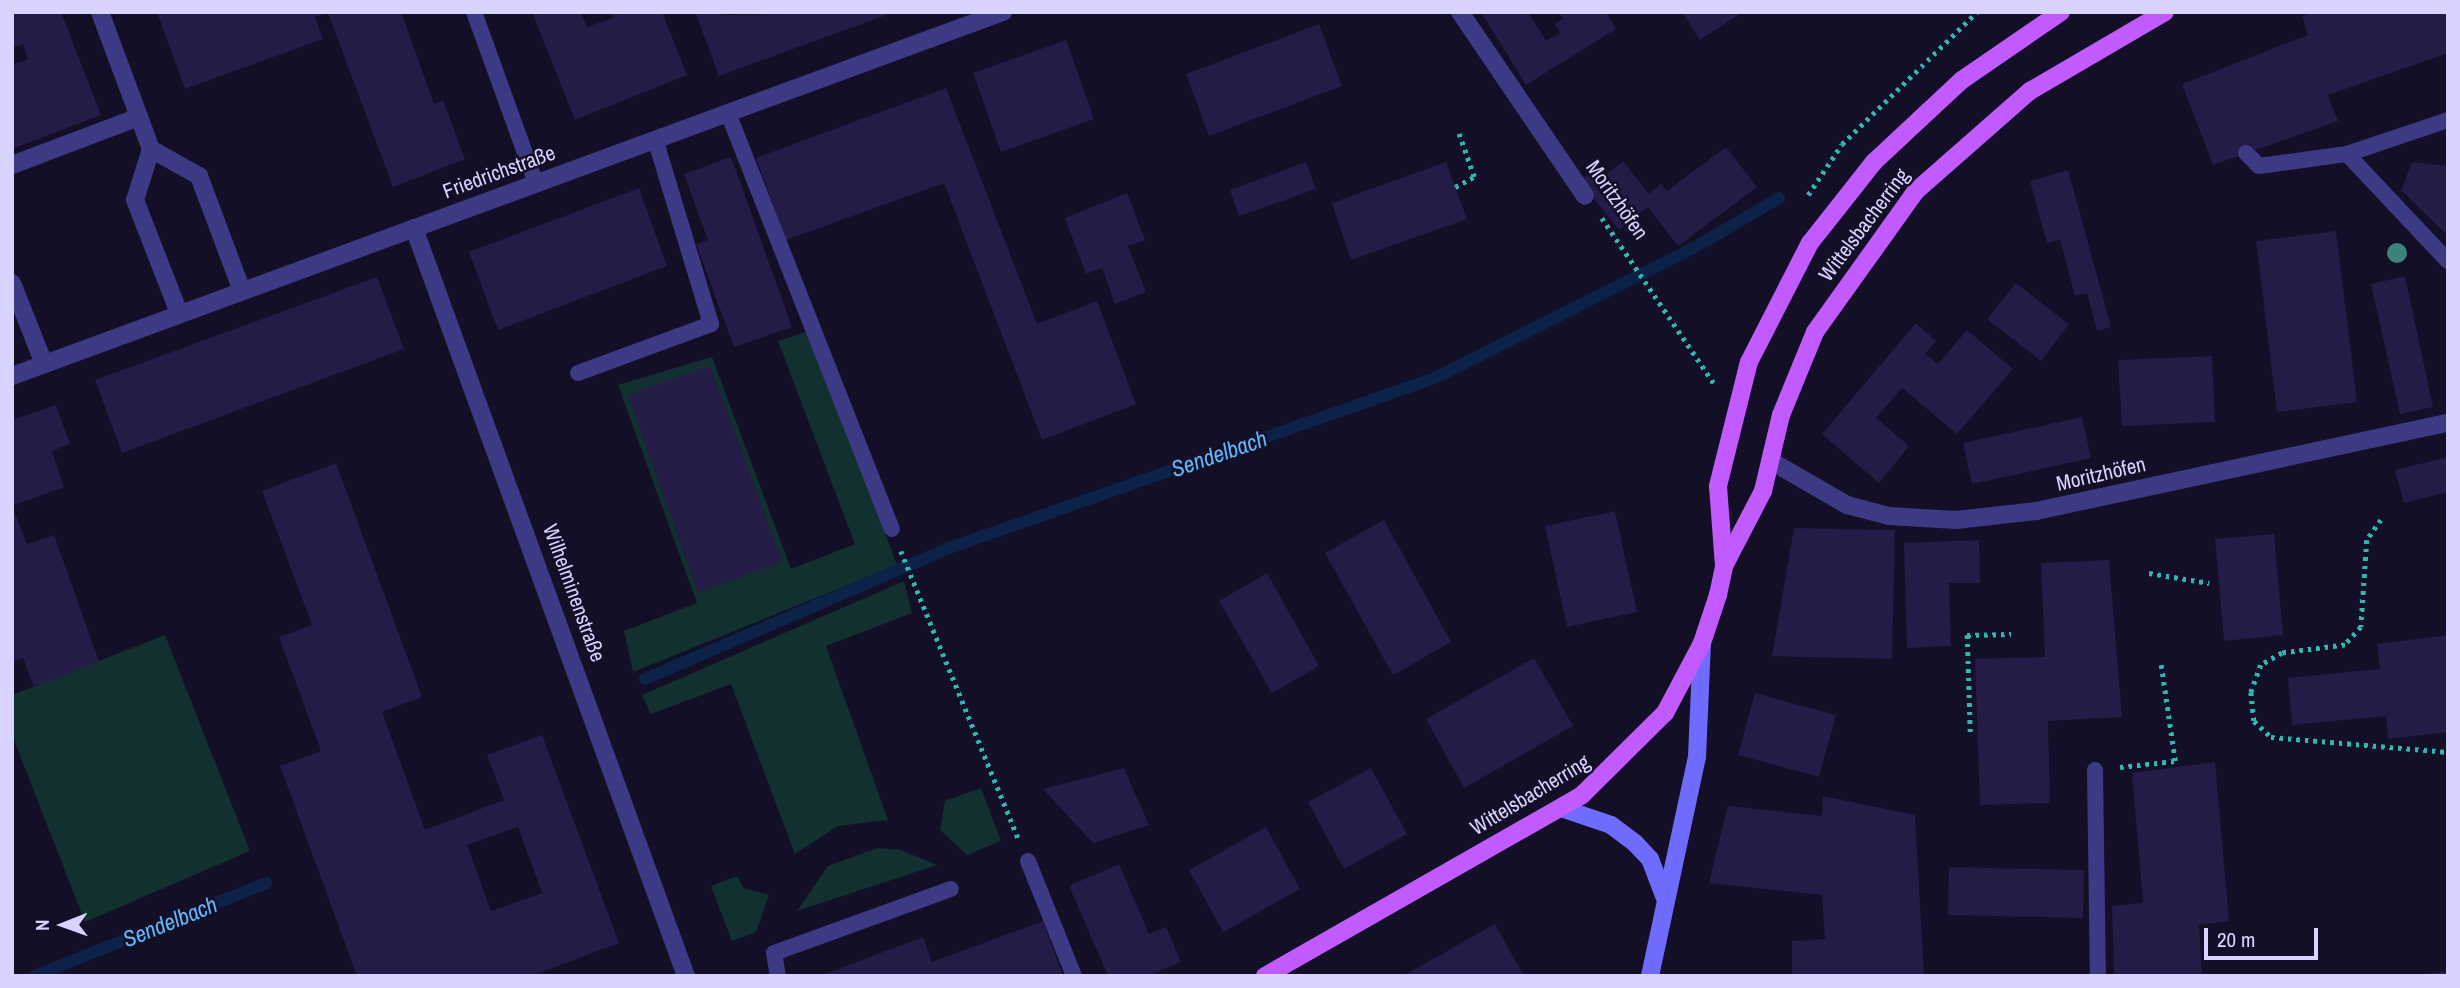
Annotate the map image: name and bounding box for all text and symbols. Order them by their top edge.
street label: Friedrichstraße [439,140,559,204]
street label: Moritzhöfen [1581,156,1653,244]
street label: Wittelsbacherring [1813,164,1915,286]
water label: Sendelbach [1167,425,1271,483]
street label: Moritzhöfen [2054,451,2148,497]
street label: Wilhelminenstraße [537,521,611,665]
street label: Wittelsbacherring [1466,749,1594,841]
north arrow [28,890,98,960]
water label: Sendelbach [119,891,221,953]
scale bar [2208,914,2322,958]
text: N [29,920,55,931]
text: 20 m [2217,925,2255,954]

